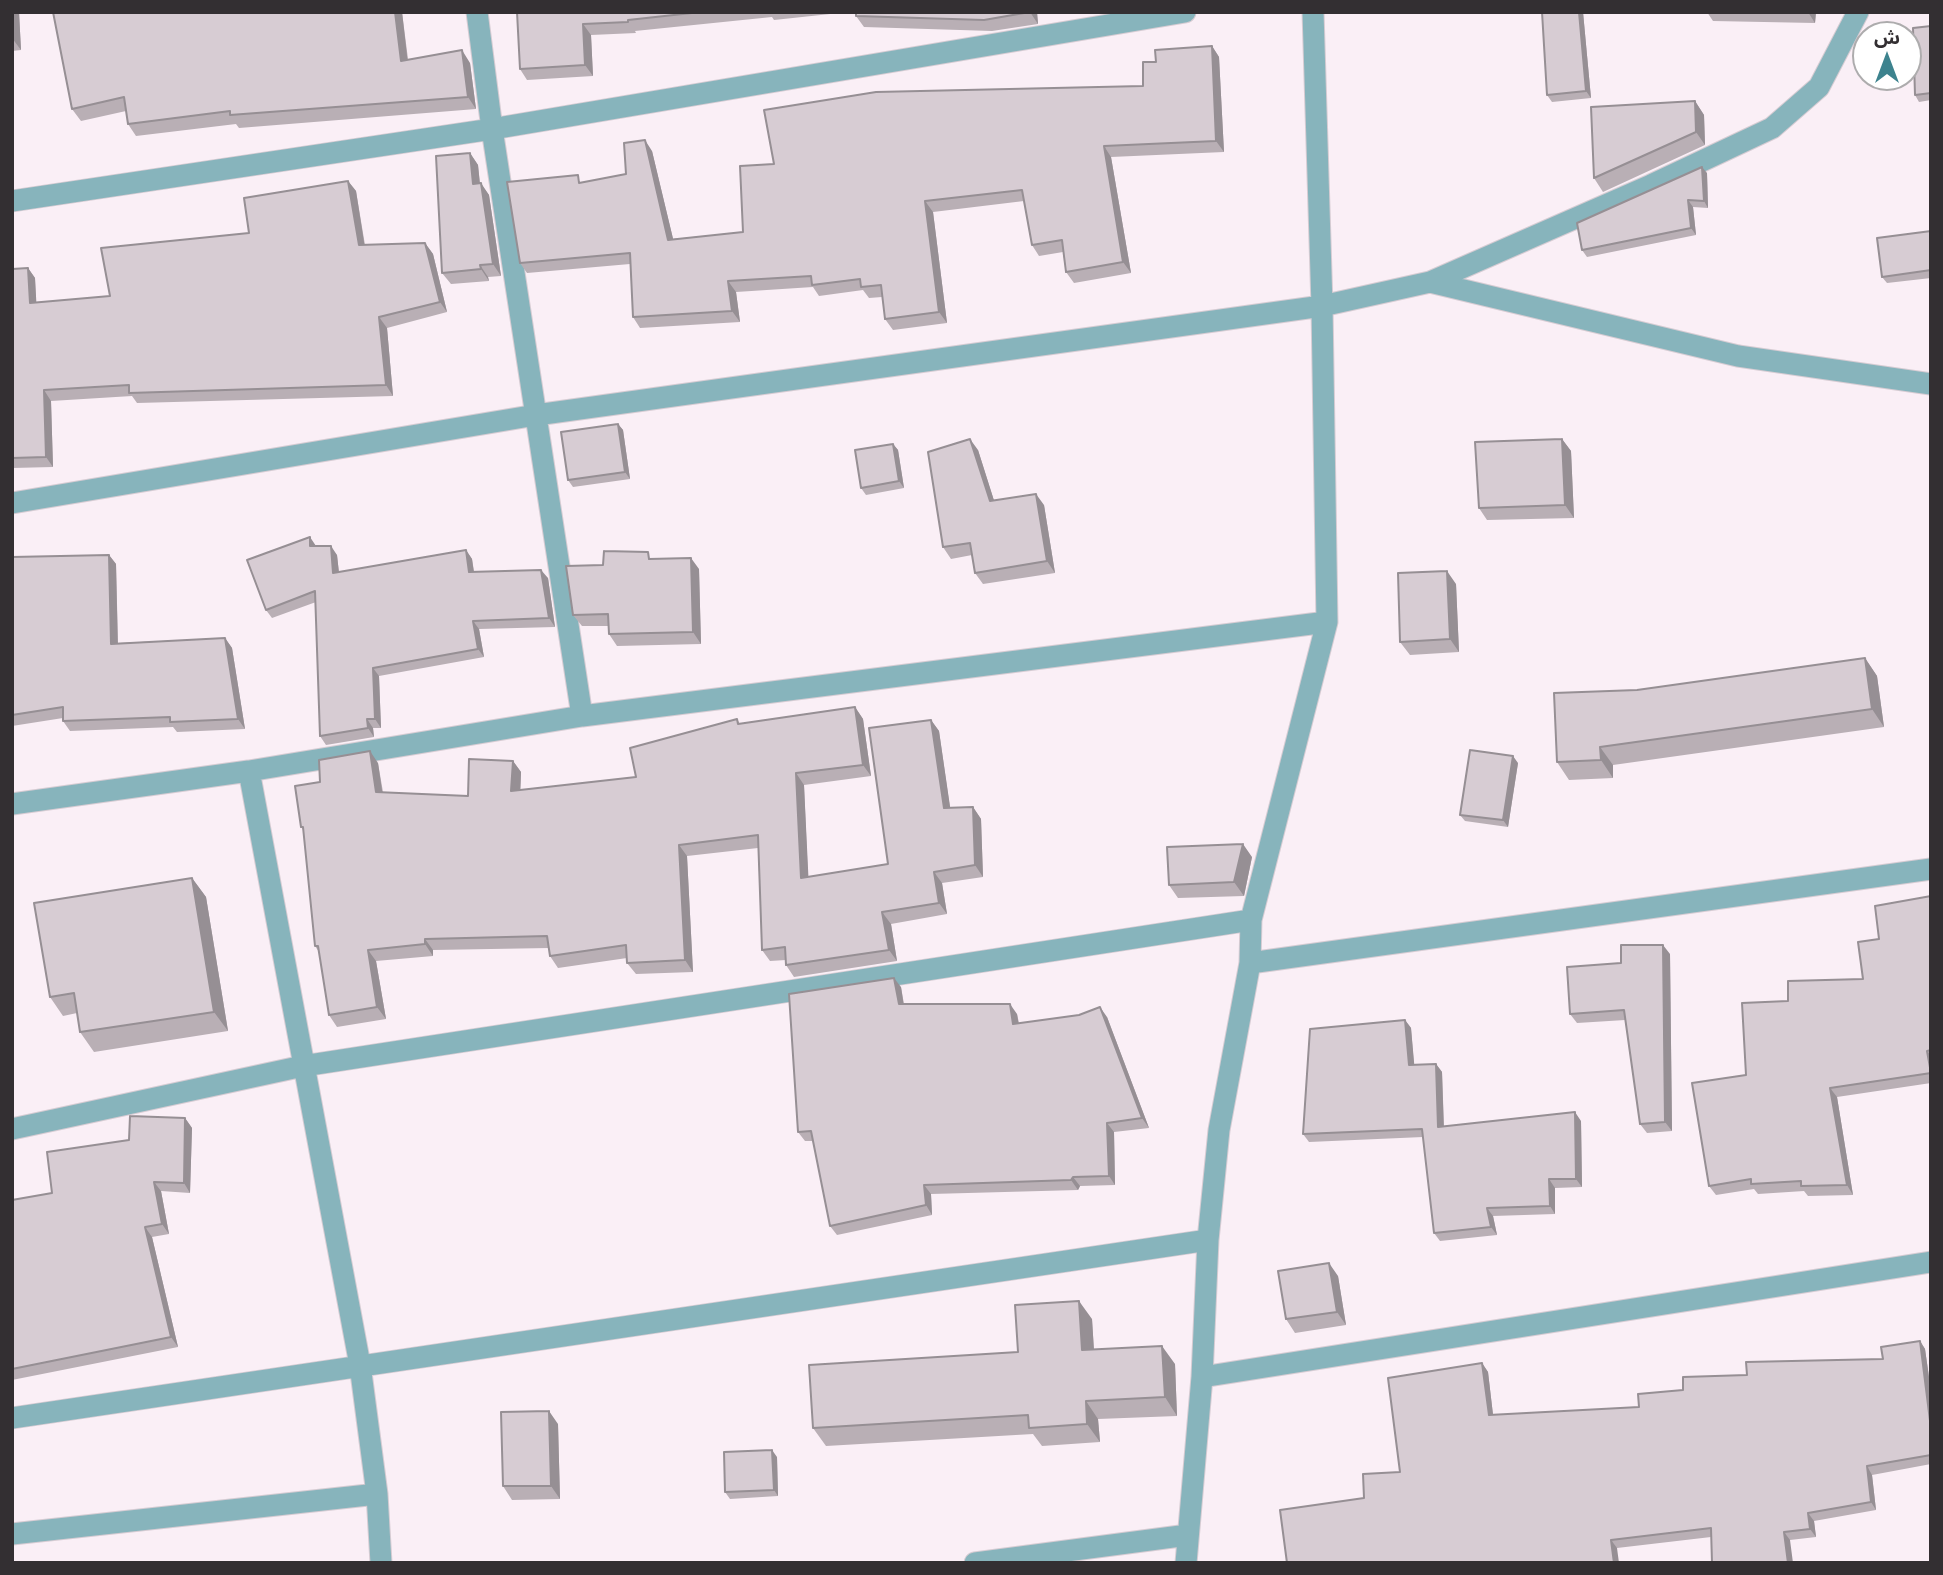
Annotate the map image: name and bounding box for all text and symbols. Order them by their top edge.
north arrow [1852,21,1922,91]
text: ش [1874,25,1900,49]

